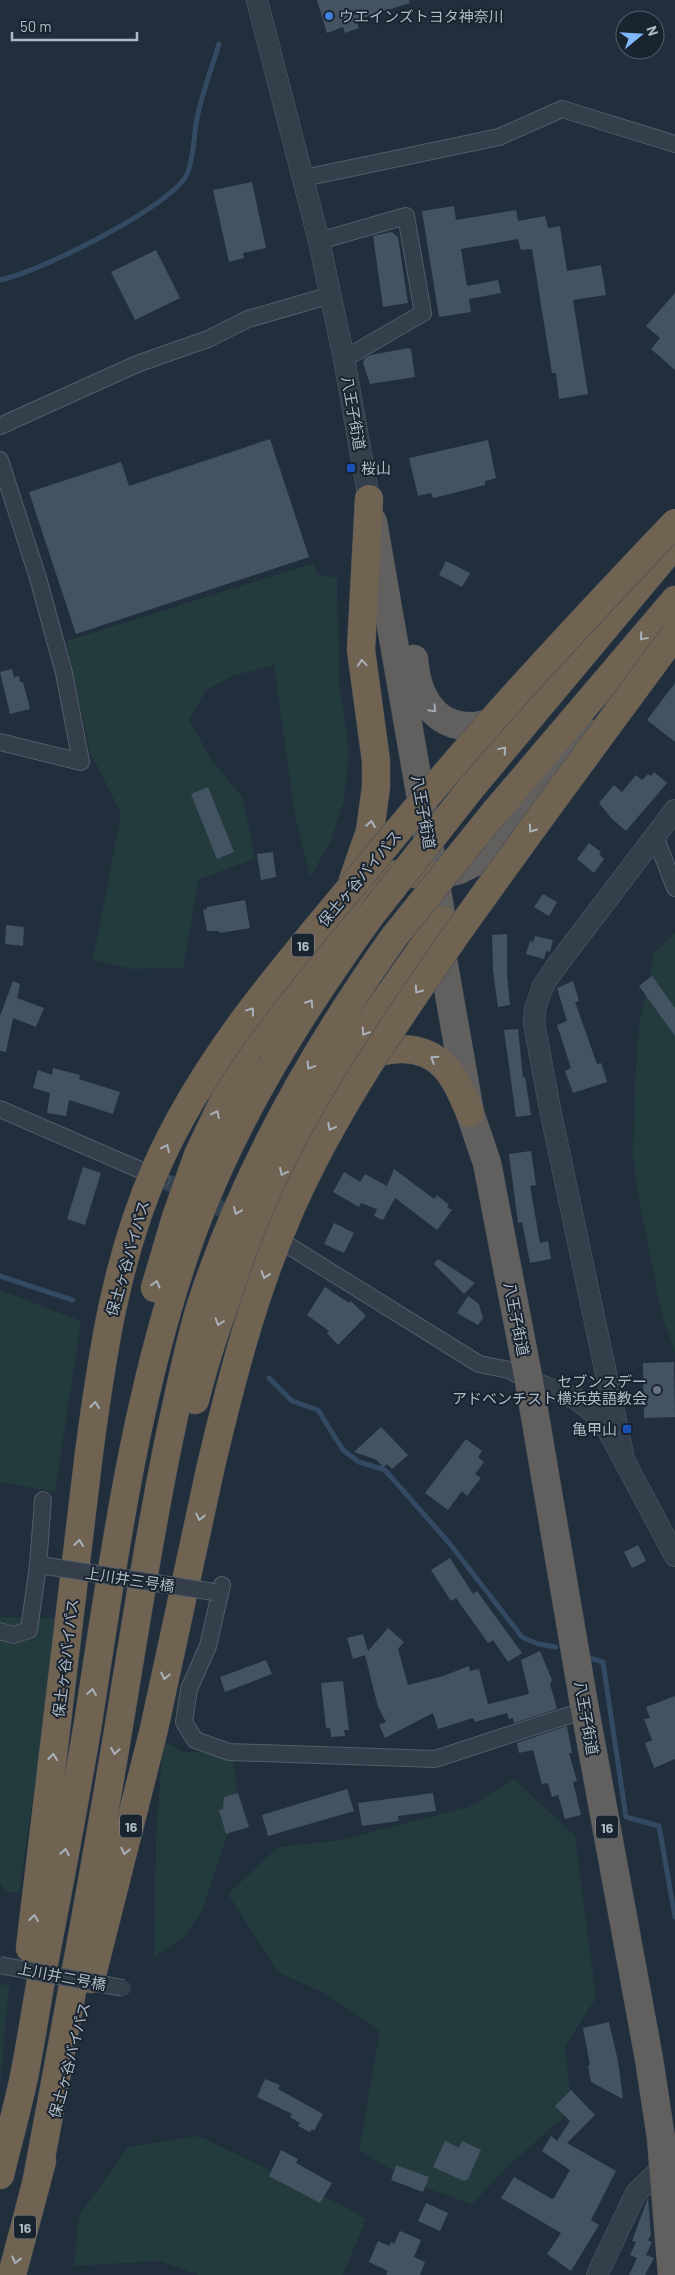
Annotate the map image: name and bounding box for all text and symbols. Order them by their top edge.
place label: ウエインズトヨタ神奈川 [339,7,504,25]
scale bar [12,10,138,42]
marker: ウエインズトヨタ神奈川 [323,10,335,22]
north arrow [615,10,665,60]
text: 50 m [20,17,52,35]
text: N [643,24,662,38]
street label: 八王子街道 [339,374,369,452]
place label: 桜山 [361,459,391,477]
marker: 桜山 [345,462,357,474]
one-way arrow [641,631,649,640]
one-way arrow [357,659,368,667]
one-way arrow [427,703,436,712]
one-way arrow [497,747,505,756]
street label: 八王子街道 [409,773,439,851]
one-way arrow [365,820,375,828]
one-way arrow [529,823,538,833]
street label: 保土ヶ谷バイパス [314,826,404,930]
road number: 16 [292,934,314,956]
one-way arrow [415,984,424,993]
one-way arrow [304,1000,313,1009]
one-way arrow [246,1008,254,1017]
one-way arrow [362,1026,371,1036]
one-way arrow [431,1056,440,1066]
one-way arrow [306,1061,316,1070]
one-way arrow [210,1110,220,1119]
one-way arrow [327,1122,337,1131]
one-way arrow [159,1144,170,1153]
one-way arrow [279,1167,289,1176]
street label: 保土ヶ谷バイパス [102,1198,152,1318]
one-way arrow [233,1206,244,1215]
one-way arrow [260,1270,270,1279]
one-way arrow [151,1280,161,1288]
street label: 八王子街道 [501,1280,533,1358]
one-way arrow [215,1317,225,1325]
place label: セブンスデー アドベンチスト横浜英語教会 [452,1372,647,1407]
marker: セブンスデー アドベンチスト横浜英語教会 [651,1384,663,1396]
one-way arrow [89,1401,100,1409]
place label: 亀甲山 [572,1420,617,1438]
marker: 亀甲山 [621,1423,633,1435]
one-way arrow [195,1513,206,1522]
one-way arrow [73,1539,83,1547]
street label: 上川井三号橋 [84,1563,176,1595]
street label: 保土ヶ谷バイパス [49,1597,81,1719]
one-way arrow [160,1671,171,1680]
street label: 八王子街道 [572,1679,602,1757]
one-way arrow [87,1688,97,1697]
one-way arrow [110,1747,120,1756]
one-way arrow [47,1752,58,1760]
road number: 16 [120,1814,142,1838]
road number: 16 [596,1815,618,1838]
one-way arrow [120,1847,131,1856]
one-way arrow [60,1848,70,1857]
one-way arrow [28,1914,39,1922]
street label: 上川井二号橋 [16,1959,108,1993]
street label: 保土ヶ谷バイパス [45,2000,93,2120]
road number: 16 [14,2216,36,2238]
one-way arrow [11,2255,22,2264]

